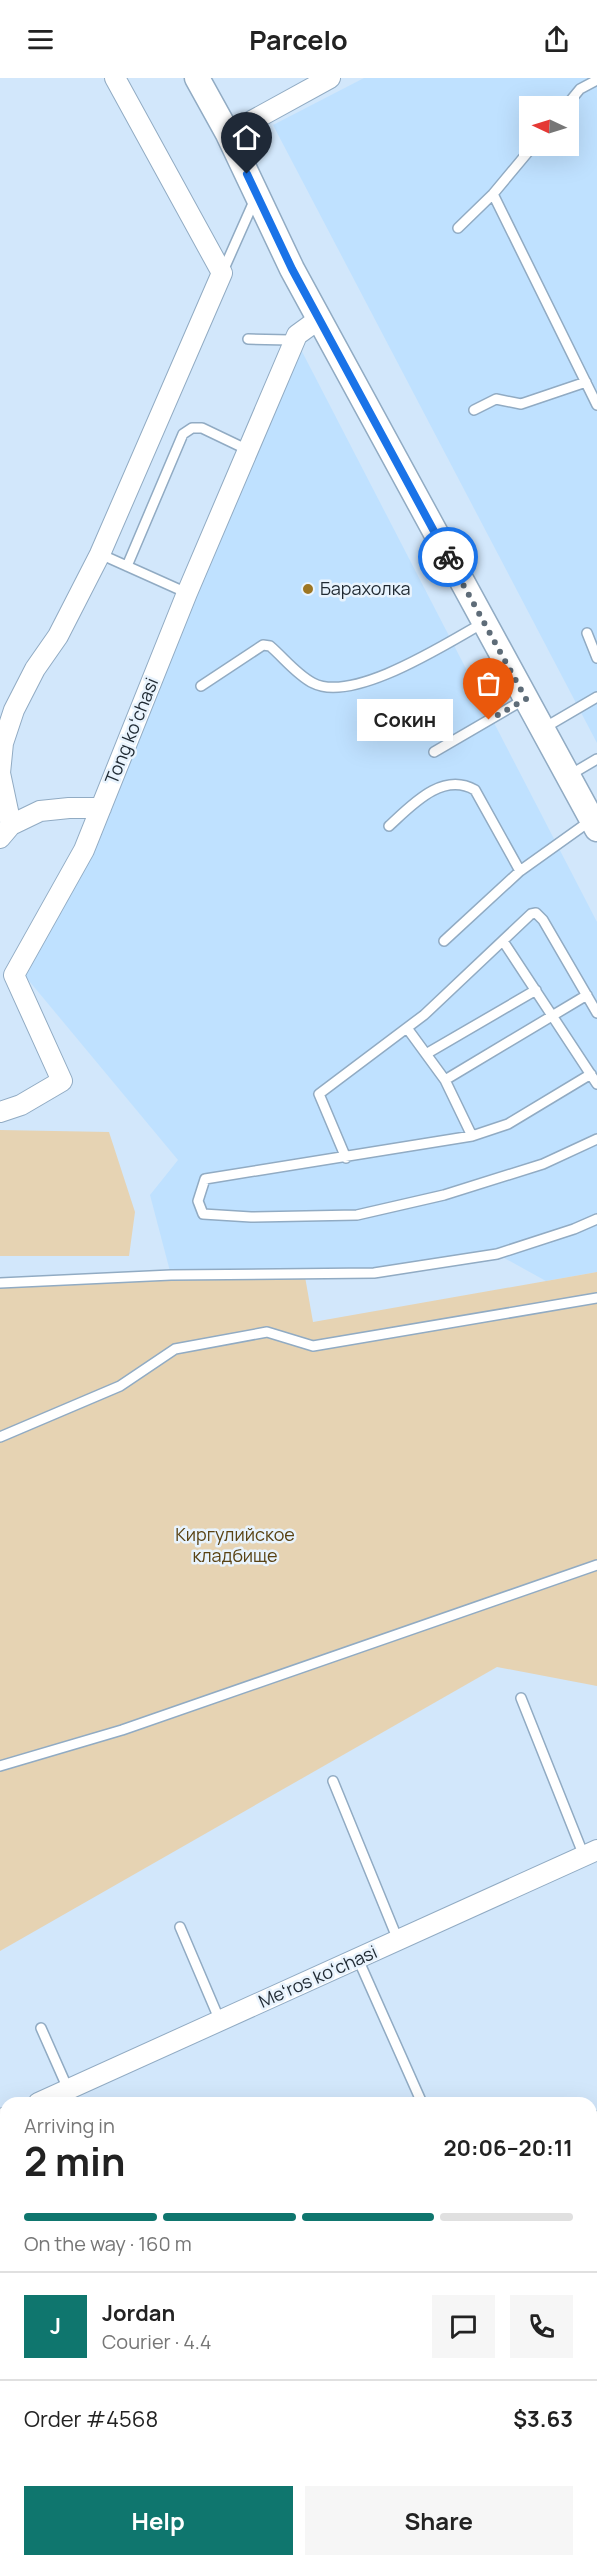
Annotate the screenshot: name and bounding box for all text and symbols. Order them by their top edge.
text: Parcelo [249,21,348,58]
icon: menu [24,23,57,56]
icon: share [540,23,573,56]
north arrow [519,96,579,156]
map controls [519,96,579,156]
pin [221,112,272,174]
icon: home [230,121,263,154]
courier [418,527,478,587]
icon: bike [432,541,465,574]
place label: Барахолка [320,576,411,600]
marker: Барахолка [301,582,315,596]
pin [463,658,514,720]
icon: bag [472,667,505,700]
street label: Tong koʻchasi [99,674,163,787]
callout: Сокин [357,699,453,741]
text: Сокин [374,706,436,733]
park label: Киргулийское кладбище [175,1522,295,1567]
street label: Meʻros koʻchasi [255,1939,381,2013]
text: Arriving in [24,2112,115,2139]
text: 20:06–20:11 [443,2133,573,2163]
text: 2 min [24,2134,125,2188]
text: On the way · 160 m [24,2230,192,2257]
button: chat [432,2295,495,2358]
button: phone [510,2295,573,2358]
text: Jordan [102,2298,175,2328]
text: J [50,2311,61,2341]
text: Courier · 4.4 [102,2328,212,2355]
text: Order #4568 [24,2404,158,2434]
text: $3.63 [513,2404,573,2434]
button: Help [24,2486,293,2555]
button: Share [305,2486,573,2555]

